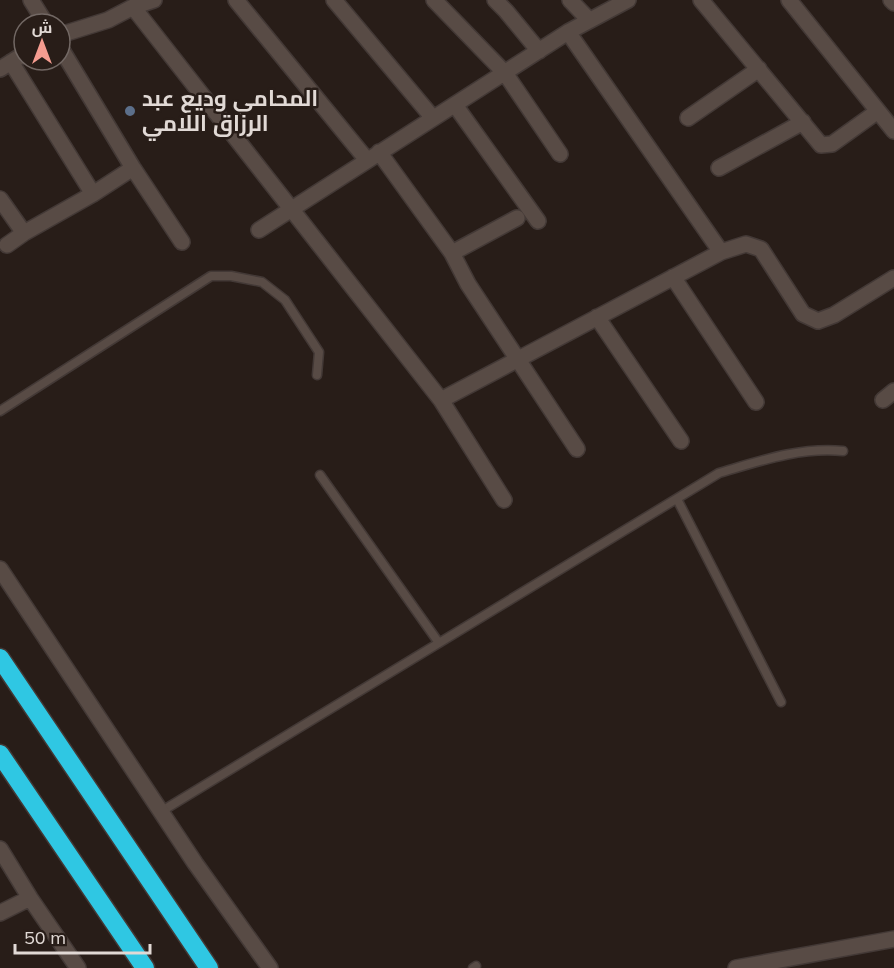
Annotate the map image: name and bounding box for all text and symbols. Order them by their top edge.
north arrow [12,12,72,72]
text: ش [32,17,52,37]
place label: المحامي وديع عبد الرزاق اللامي [142,84,318,141]
marker: المحامي وديع عبد الرزاق اللامي [123,104,137,118]
scale bar [15,917,150,955]
text: 50 m [24,926,66,949]

